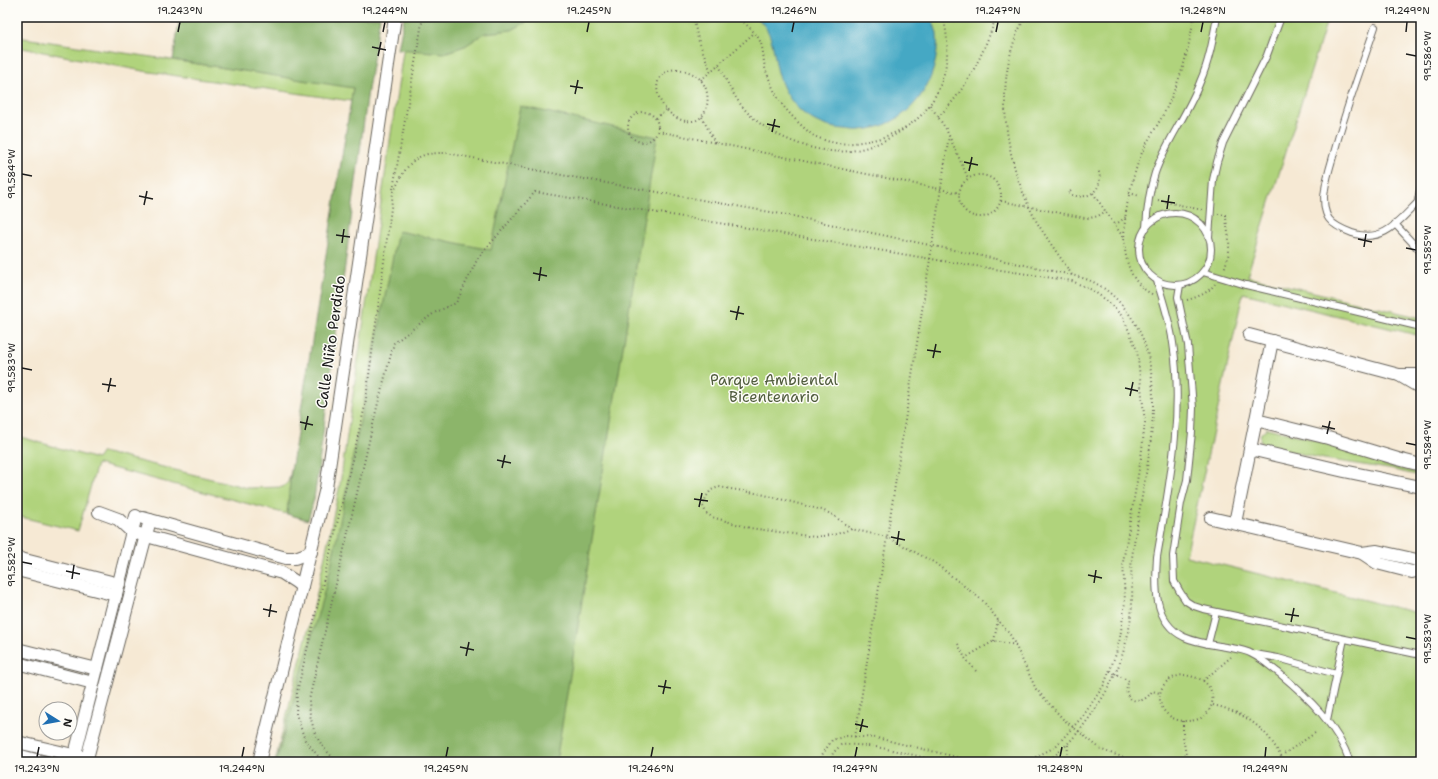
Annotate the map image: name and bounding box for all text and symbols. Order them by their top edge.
text: 19.243°N [157,4,203,17]
text: 19.244°N [362,4,408,17]
text: 19.245°N [567,4,611,17]
text: 19.246°N [771,4,817,17]
text: 19.247°N [975,4,1021,17]
text: 19.248°N [1180,4,1226,17]
text: 19.249°N [1384,4,1430,17]
text: 99.586°W [1421,30,1434,81]
text: 99.584°W [5,148,18,199]
text: 99.585°W [1421,225,1434,275]
street label: Calle Niño Perdido [312,274,350,410]
text: 99.583°W [5,343,18,393]
park label: Parque Ambiental Bicentenario [710,370,838,407]
text: 99.584°W [1421,419,1434,470]
text: 99.582°W [5,537,18,587]
text: 99.583°W [1421,614,1434,664]
north arrow [38,701,78,741]
text: N [59,717,76,729]
text: 19.243°N [14,762,60,775]
text: 19.244°N [219,762,265,775]
text: 19.245°N [424,762,468,775]
text: 19.246°N [628,762,674,775]
text: 19.247°N [832,762,878,775]
text: 19.248°N [1037,762,1083,775]
text: 19.249°N [1242,762,1288,775]

